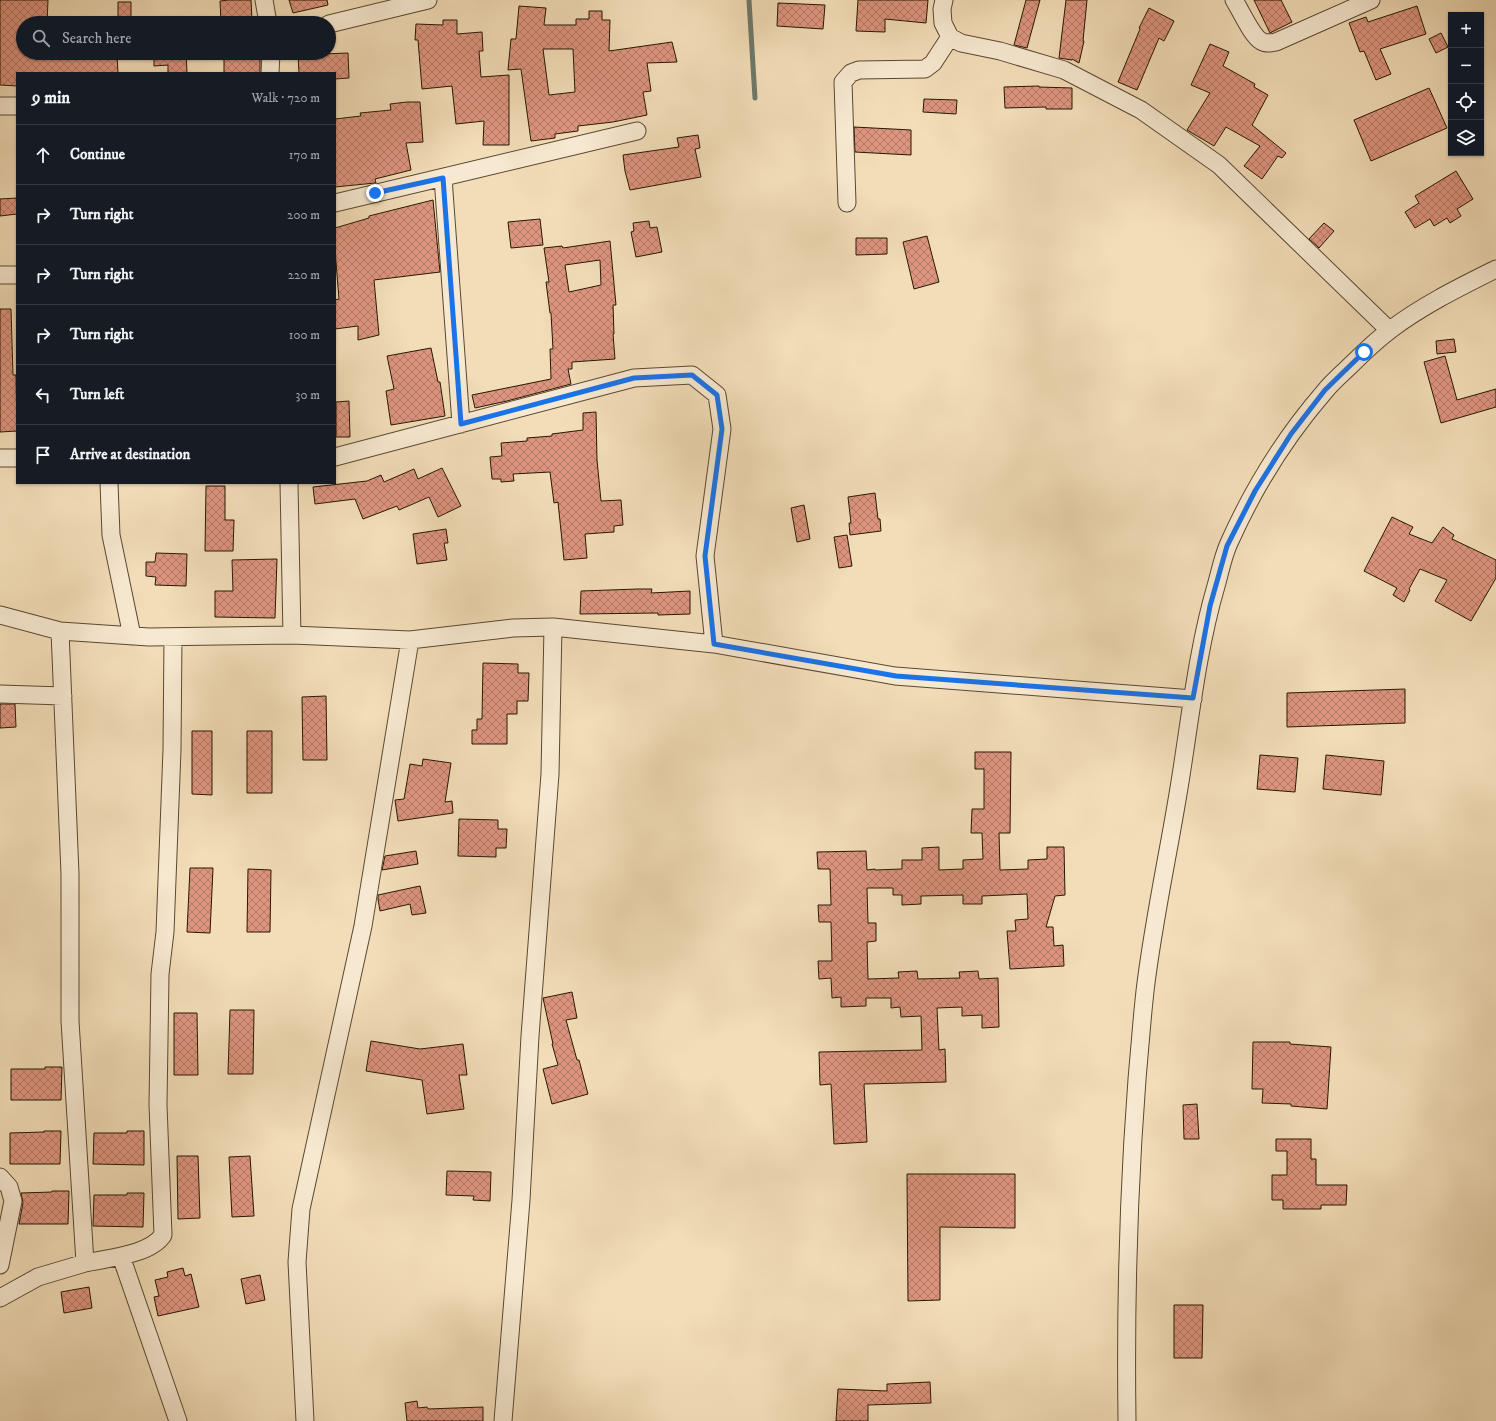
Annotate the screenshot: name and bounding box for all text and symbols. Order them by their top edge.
map controls [1448,12,1484,156]
button: + [1448,12,1484,48]
search box [16,16,336,60]
icon: search [30,27,52,49]
text: Search here [62,29,131,48]
button: − [1448,48,1484,84]
button: locate [1448,84,1484,120]
text: 9 min [32,87,70,109]
text: Walk · 720 m [252,90,320,106]
button: layers [1448,120,1484,156]
icon: ahead [32,144,54,166]
text: Continue [70,145,125,164]
text: 170 m [289,147,320,163]
route end [366,184,384,202]
icon: right [32,204,54,226]
text: Turn right [70,205,133,224]
text: 200 m [287,207,320,223]
icon: right [32,264,54,286]
text: Turn right [70,265,133,284]
text: 220 m [288,267,320,283]
icon: right [32,324,54,346]
text: Turn right [70,325,133,344]
text: 100 m [289,327,320,343]
route start [1355,343,1373,361]
icon: left [32,384,54,406]
text: Turn left [70,385,124,404]
text: 30 m [296,387,320,403]
icon: arrive [32,444,54,466]
text: Arrive at destination [70,445,190,464]

